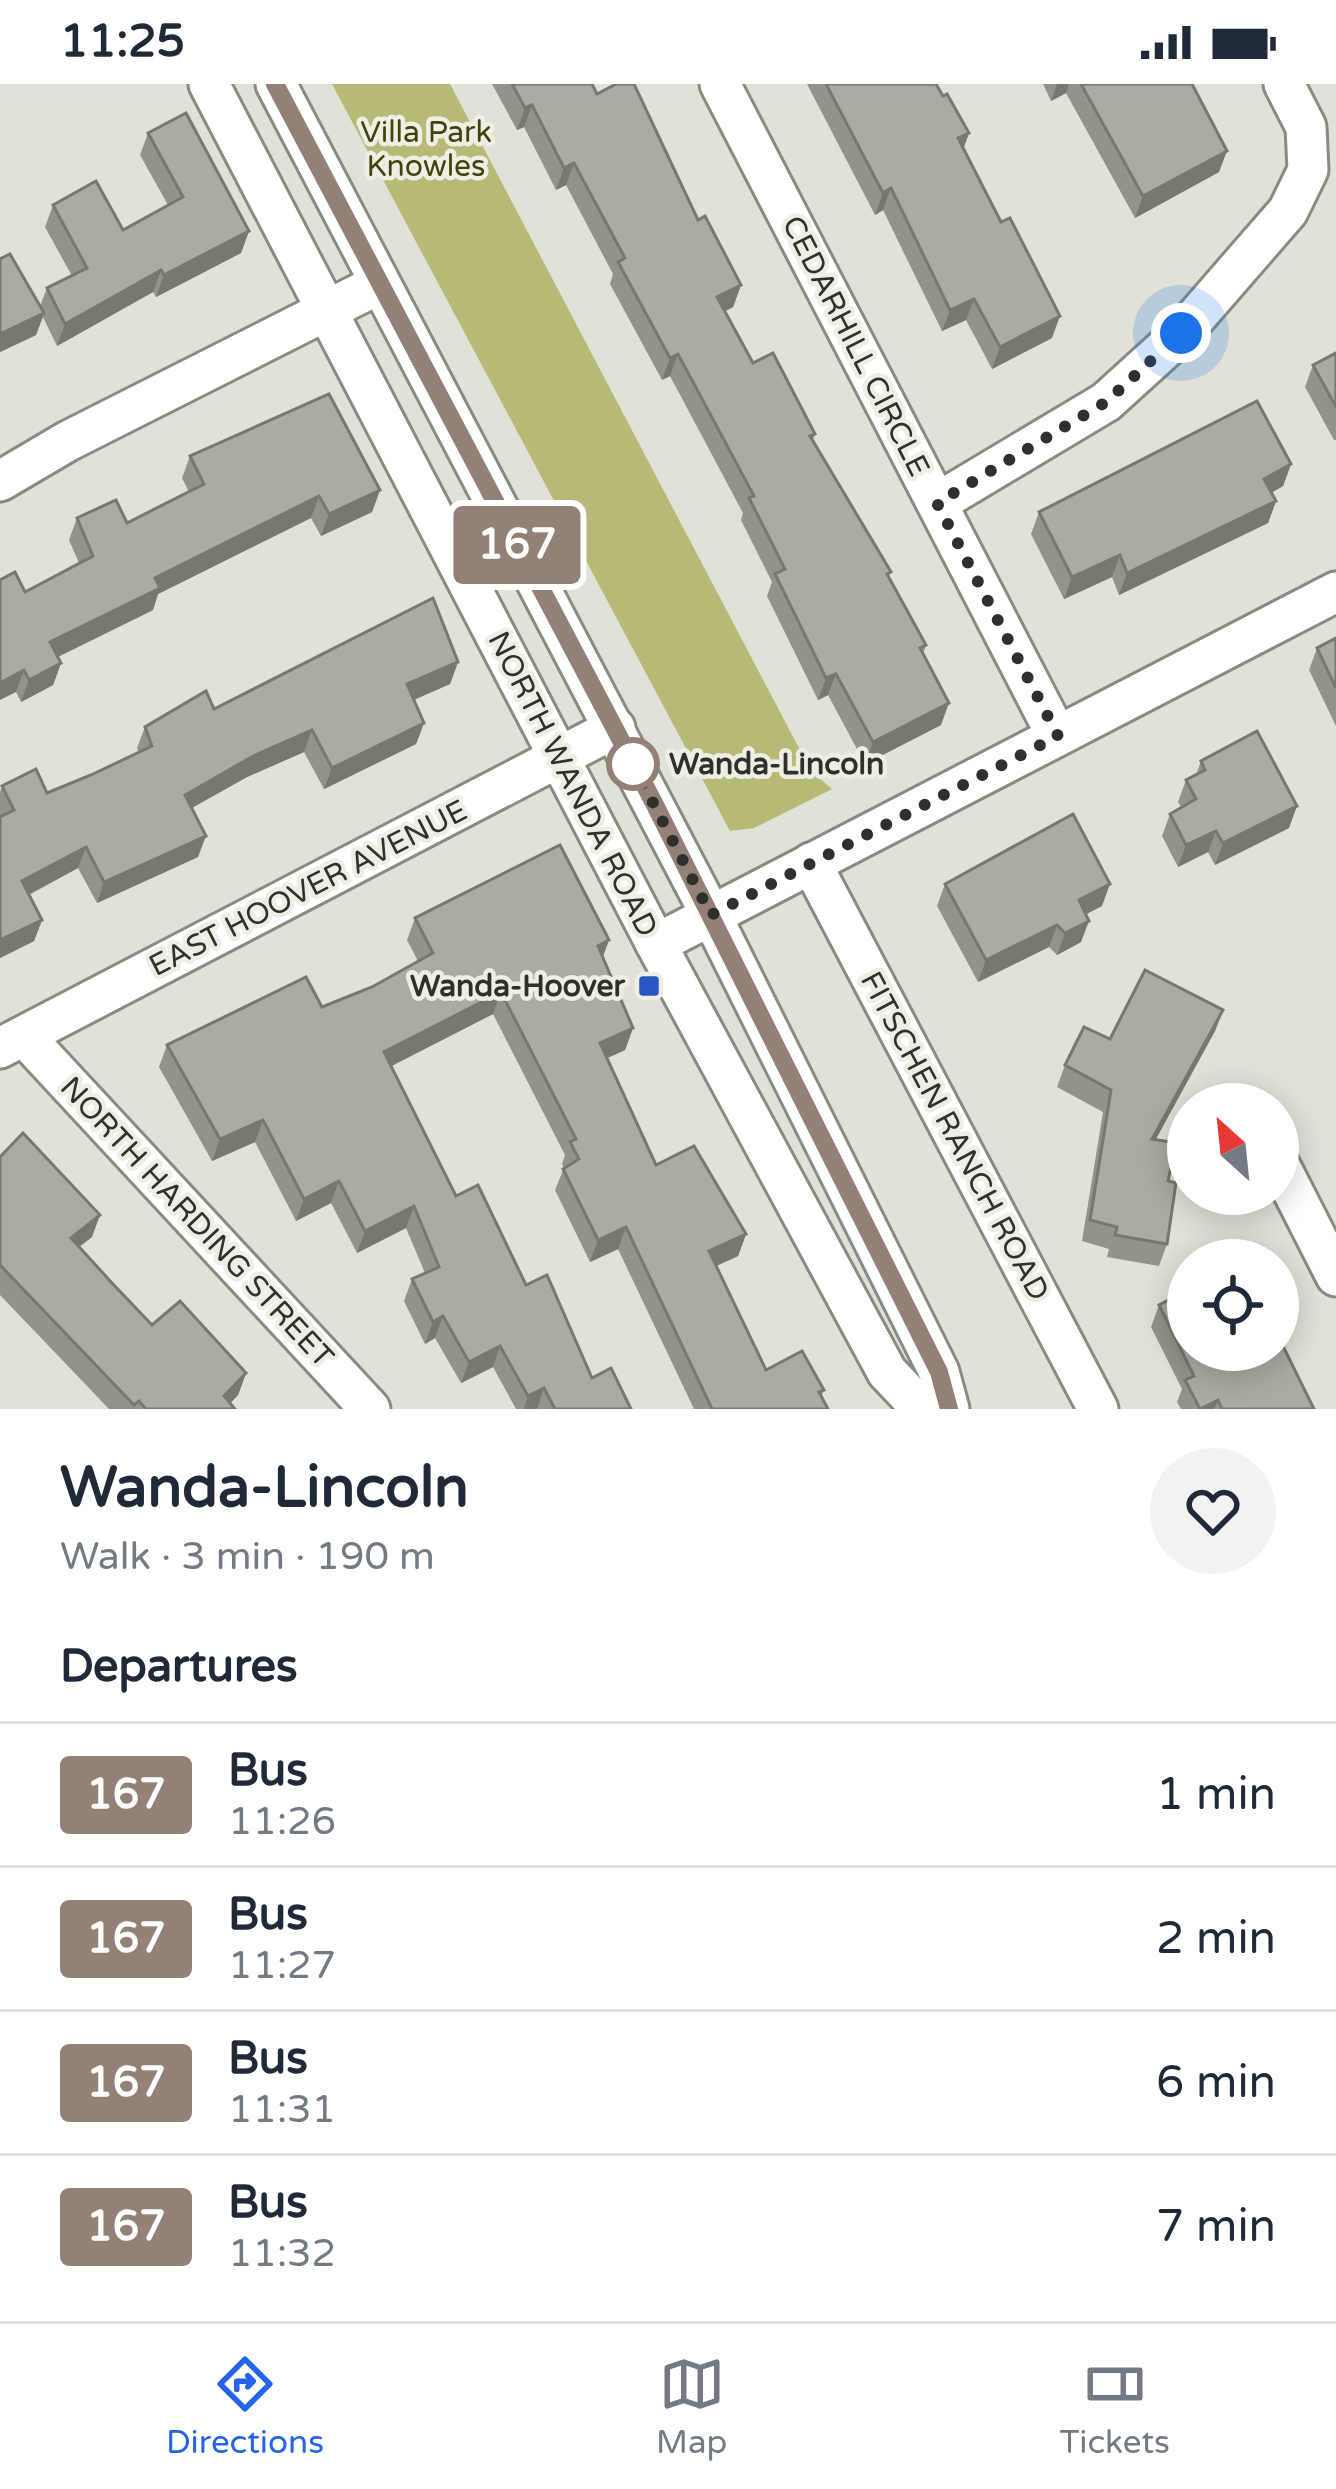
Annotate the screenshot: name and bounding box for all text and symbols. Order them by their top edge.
text: 11:25 [60,15,185,69]
park label: Villa Park Knowles [360,114,492,185]
street label: CEDARHILL CIRCLE [774,210,937,483]
your location [1151,303,1211,363]
line badge: 167 [448,506,586,584]
text: 167 [477,519,557,570]
street label: NORTH WANDA ROAD [479,625,666,943]
marker: Wanda-Lincoln [608,739,658,789]
place label: Wanda-Lincoln [669,746,884,783]
street label: EAST HOOVER AVENUE [143,792,473,985]
street label: FITSCHEN RANCH ROAD [852,965,1057,1307]
place label: Wanda-Hoover [410,968,626,1005]
marker: Wanda-Hoover [636,973,662,999]
street label: NORTH HARDING STREET [52,1069,341,1375]
north arrow [1167,1083,1299,1215]
map controls [1167,1083,1299,1371]
button: locate [1167,1239,1299,1371]
button: heart [1150,1448,1276,1574]
text: Wanda-Lincoln [60,1454,469,1522]
text: Walk · 3 min · 190 m [60,1533,435,1580]
text: Departures [60,1640,298,1694]
text: Bus [228,1744,308,1798]
text: 1 min [1156,1768,1276,1822]
text: 167 [86,1769,166,1820]
text: 11:26 [228,1798,336,1845]
text: Bus [228,1888,308,1942]
text: 2 min [1156,1912,1276,1966]
text: 167 [86,1913,166,1964]
text: 11:27 [228,1942,336,1989]
text: Bus [228,2032,308,2086]
text: 6 min [1156,2056,1276,2110]
text: 167 [86,2057,166,2108]
text: 11:31 [228,2086,336,2133]
text: Bus [228,2176,308,2230]
text: 7 min [1156,2200,1276,2254]
text: 167 [86,2201,166,2252]
text: 11:32 [228,2230,336,2277]
tab: Directions [166,2351,324,2462]
tab: Map [656,2351,727,2462]
tab: Tickets [1060,2351,1170,2462]

